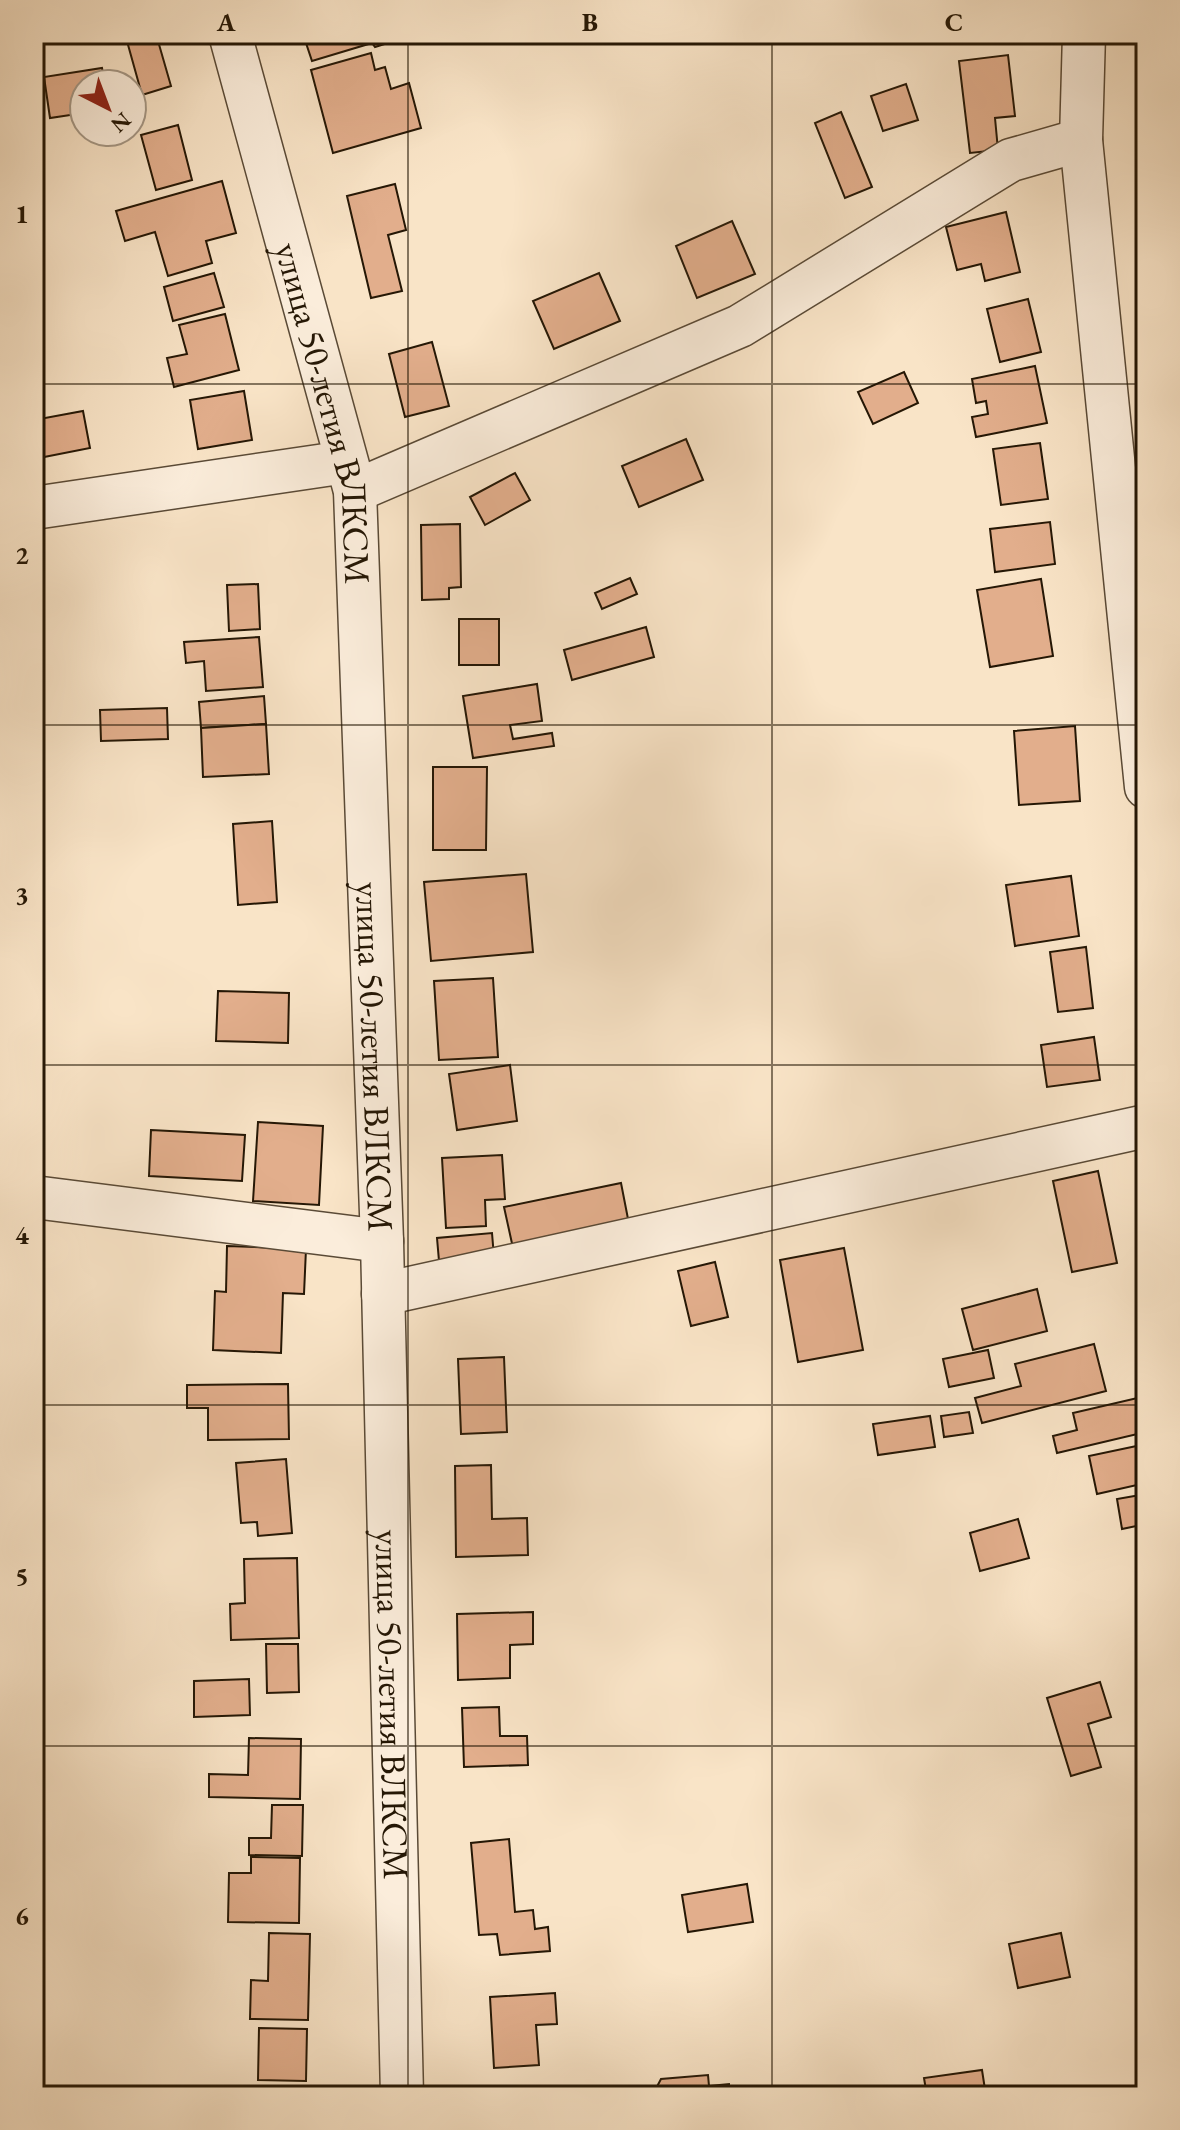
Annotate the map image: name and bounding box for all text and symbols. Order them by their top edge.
text: A [216,5,236,39]
text: B [582,5,598,39]
text: C [945,5,963,39]
north arrow [68,68,148,148]
text: N [105,106,137,139]
text: 1 [15,197,29,231]
street label: улица 50-летия ВЛКСМ [265,237,382,585]
text: 2 [15,538,29,572]
text: 3 [15,878,29,912]
street label: улица 50-летия ВЛКСМ [346,881,405,1233]
text: 4 [15,1218,29,1252]
street label: улица 50-летия ВЛКСМ [365,1529,420,1880]
text: 5 [15,1559,29,1593]
text: 6 [15,1899,29,1933]

